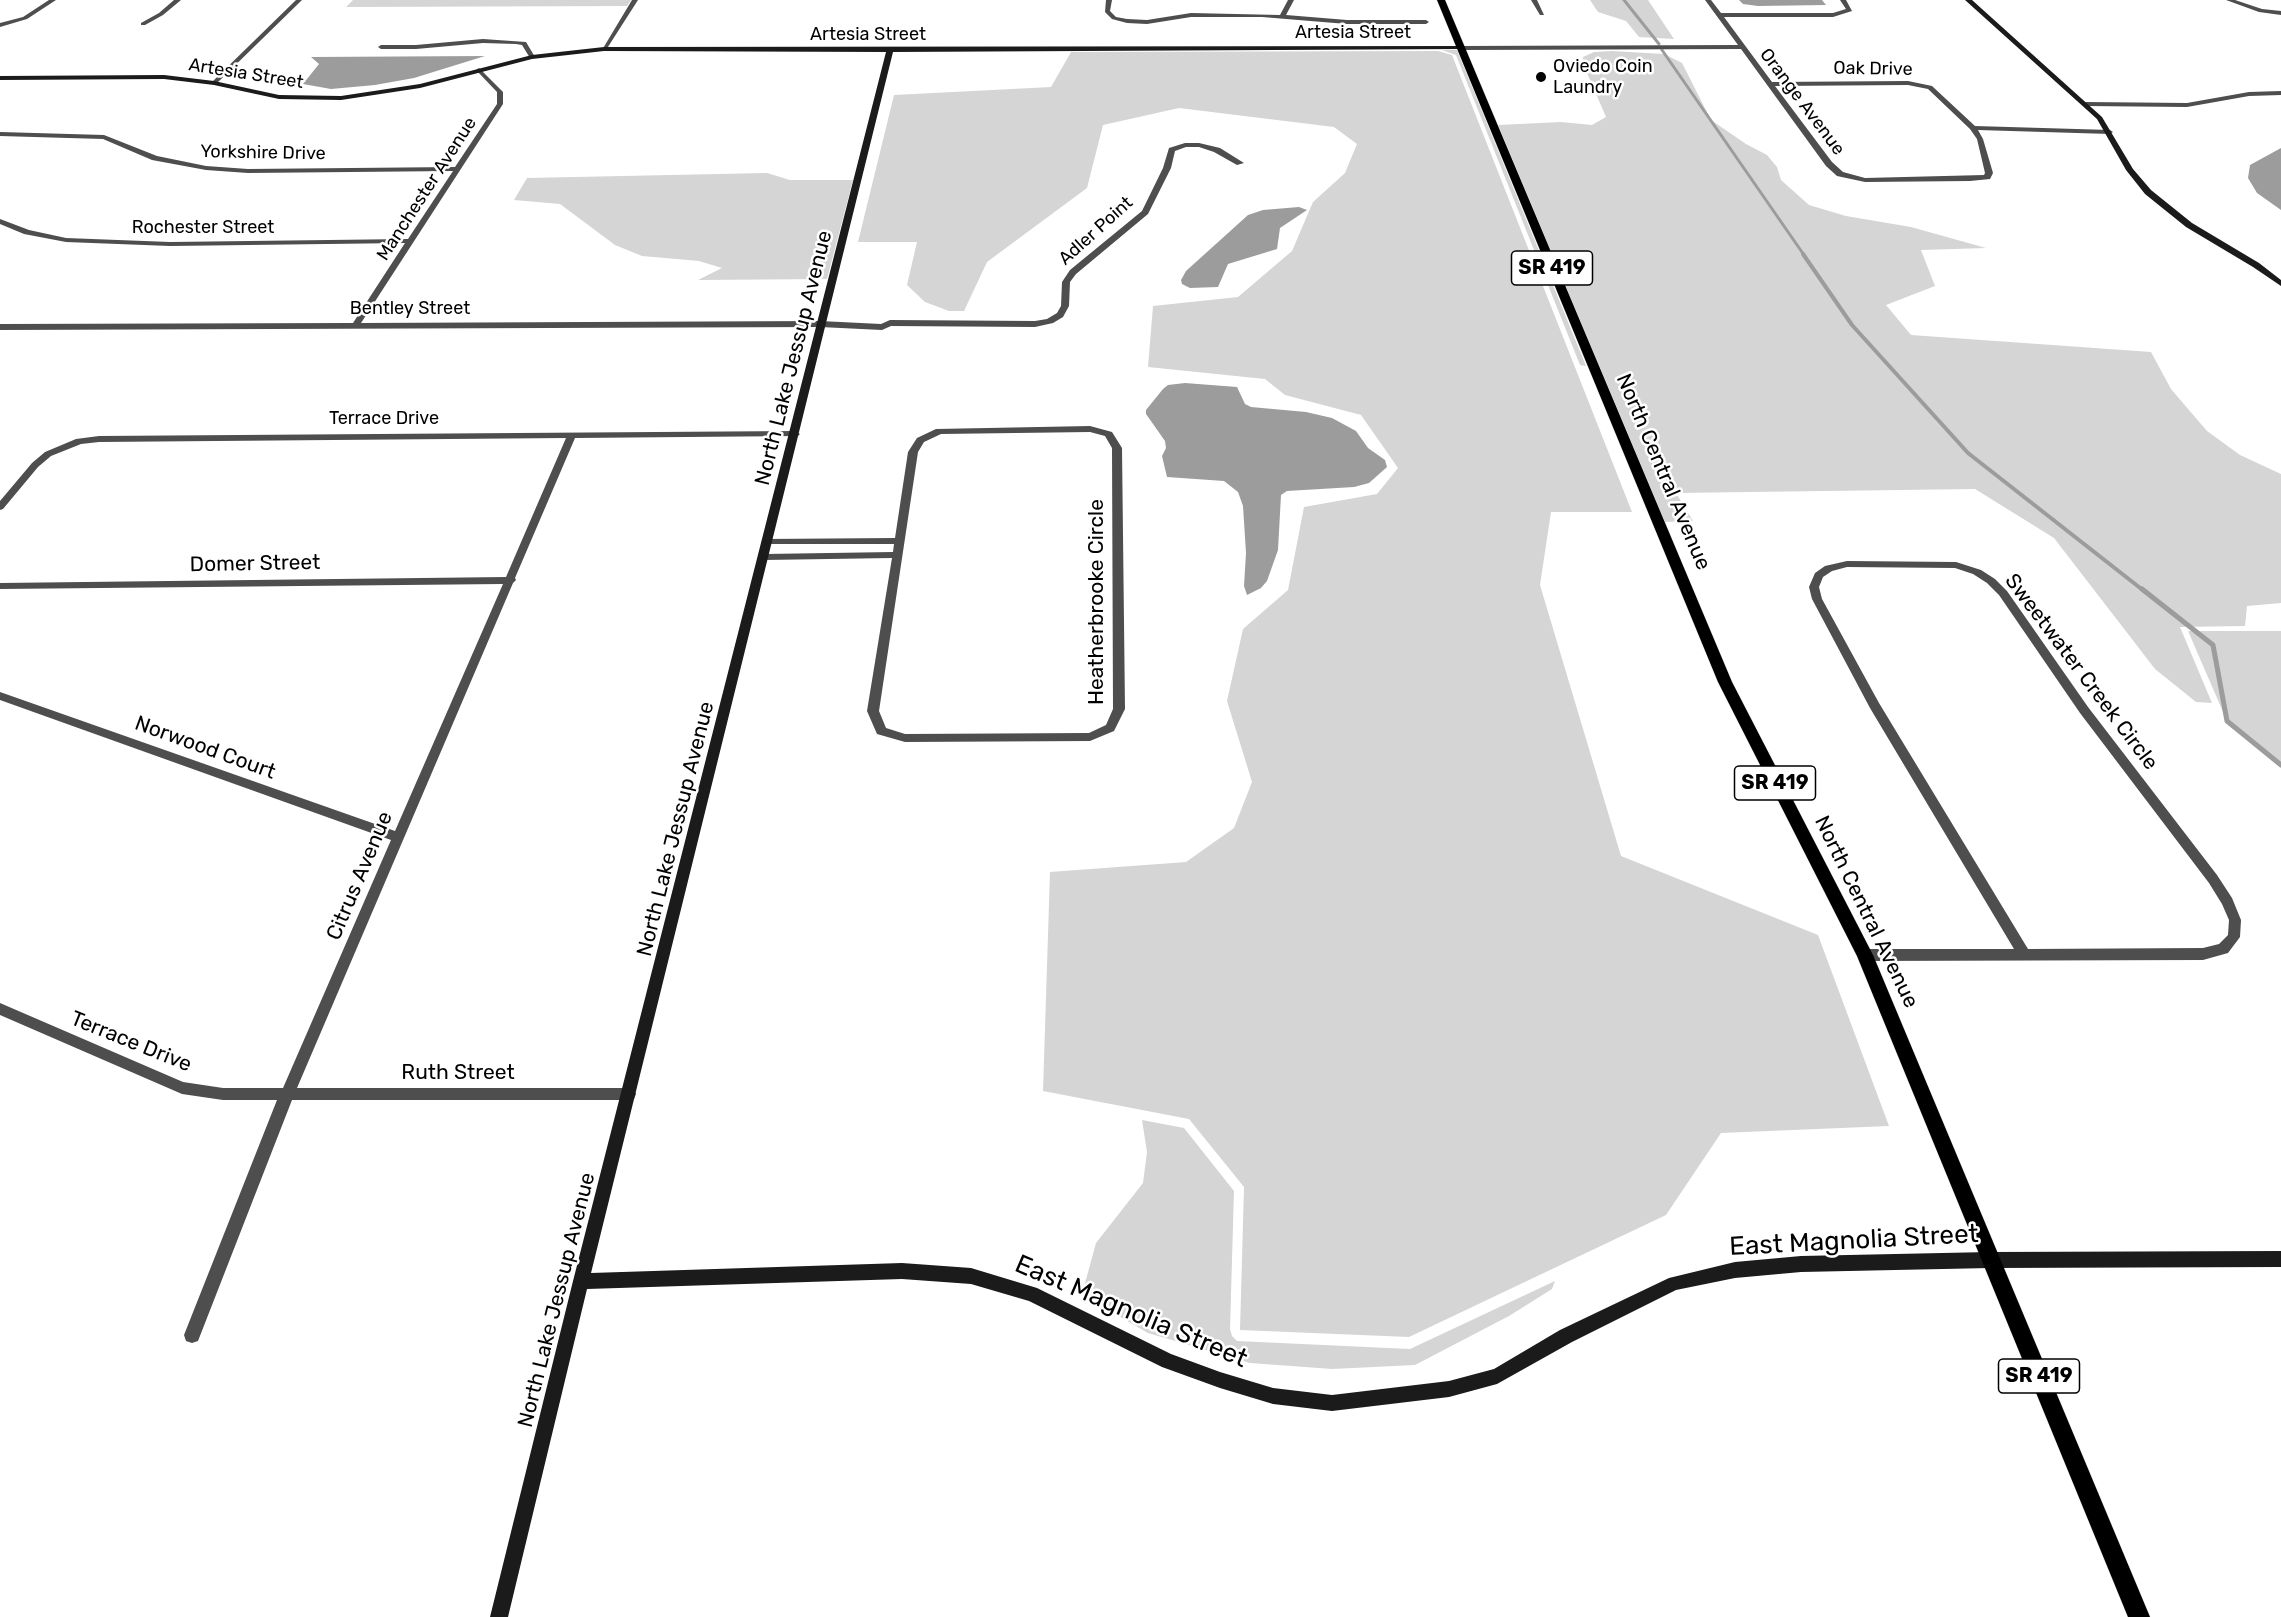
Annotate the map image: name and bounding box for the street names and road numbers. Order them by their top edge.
street label: Artesia Street [1295,22,1411,44]
street label: Artesia Street [810,24,926,46]
street label: Orange Avenue [1755,44,1849,160]
street label: Artesia Street [187,54,305,94]
street label: Oak Drive [1833,58,1913,80]
street label: Manchester Avenue [373,113,481,265]
street label: Yorkshire Drive [200,141,326,165]
street label: Adler Point [1054,192,1138,270]
street label: Rochester Street [132,217,274,239]
street label: North Lake Jessup Avenue [750,228,838,488]
road number: SR 419 [1512,251,1592,285]
street label: Bentley Street [350,298,470,320]
street label: North Central Avenue [1610,370,1716,574]
street label: Terrace Drive [329,408,439,430]
street label: Heatherbrooke Circle [1084,499,1110,705]
street label: Domer Street [189,550,321,578]
street label: Sweetwater Creek Circle [1999,569,2163,775]
street label: North Lake Jessup Avenue [632,699,720,959]
street label: Norwood Court [131,711,279,785]
road number: SR 419 [1734,766,1816,800]
street label: Citrus Avenue [322,808,398,944]
street label: North Central Avenue [1809,812,1923,1012]
street label: Terrace Drive [67,1006,195,1078]
street label: Ruth Street [401,1060,515,1086]
street label: North Lake Jessup Avenue [513,1170,601,1430]
street label: East Magnolia Street [1729,1219,1979,1263]
street label: East Magnolia Street [1010,1249,1252,1375]
road number: SR 419 [1998,1359,2080,1393]

